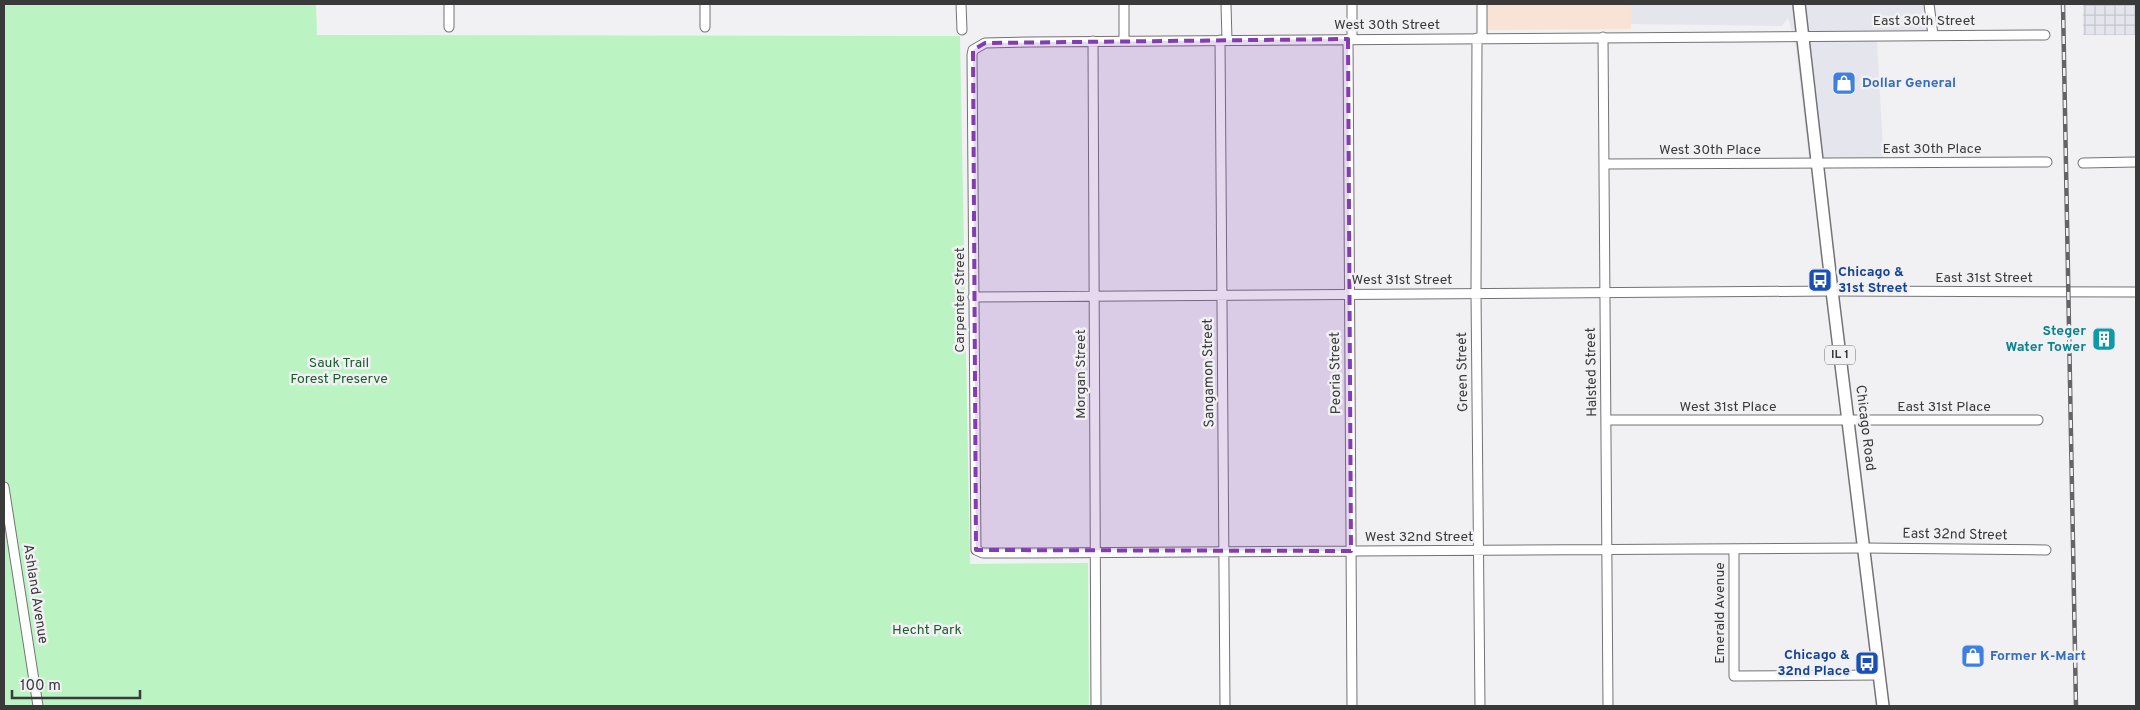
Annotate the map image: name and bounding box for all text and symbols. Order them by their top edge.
street label: East 30th Street [1873,13,1975,30]
street label: West 30th Street [1334,17,1440,34]
shop icon: Dollar General [1831,70,1857,96]
place label: Dollar General [1862,75,1956,92]
street label: East 30th Place [1883,141,1981,158]
street label: West 30th Place [1659,142,1761,159]
street label: Carpenter Street [952,247,969,353]
place label: Chicago & 31st Street [1838,264,1908,297]
bus stop icon: Chicago & 31st Street [1807,267,1833,293]
street label: East 31st Street [1935,270,2033,287]
street label: West 31st Street [1352,272,1452,289]
street label: Sangamon Street [1200,318,1218,428]
place label: Steger Water Tower [2005,323,2086,356]
building icon: Steger Water Tower [2091,326,2117,352]
street label: Halsted Street [1583,327,1601,417]
street label: Morgan Street [1073,329,1090,419]
street label: Peoria Street [1327,332,1345,414]
street label: Green Street [1454,332,1472,412]
road number: IL 1 [1825,346,1855,364]
park label: Sauk Trail Forest Preserve [290,355,388,388]
street label: Chicago Road [1851,384,1879,472]
street label: West 31st Place [1680,399,1776,416]
street label: East 31st Place [1897,399,1991,416]
street label: East 32nd Street [1902,526,2008,544]
street label: West 32nd Street [1365,529,1473,546]
street label: Ashland Avenue [19,543,51,645]
street label: Emerald Avenue [1712,562,1729,664]
park label: Hecht Park [892,622,962,639]
shop icon: Former K-Mart [1960,643,1986,669]
place label: Chicago & 32nd Place [1777,647,1850,680]
place label: Former K-Mart [1990,648,2086,665]
bus stop icon: Chicago & 32nd Place [1854,650,1880,676]
scale bar [12,668,140,700]
text: 100 m [20,677,61,696]

